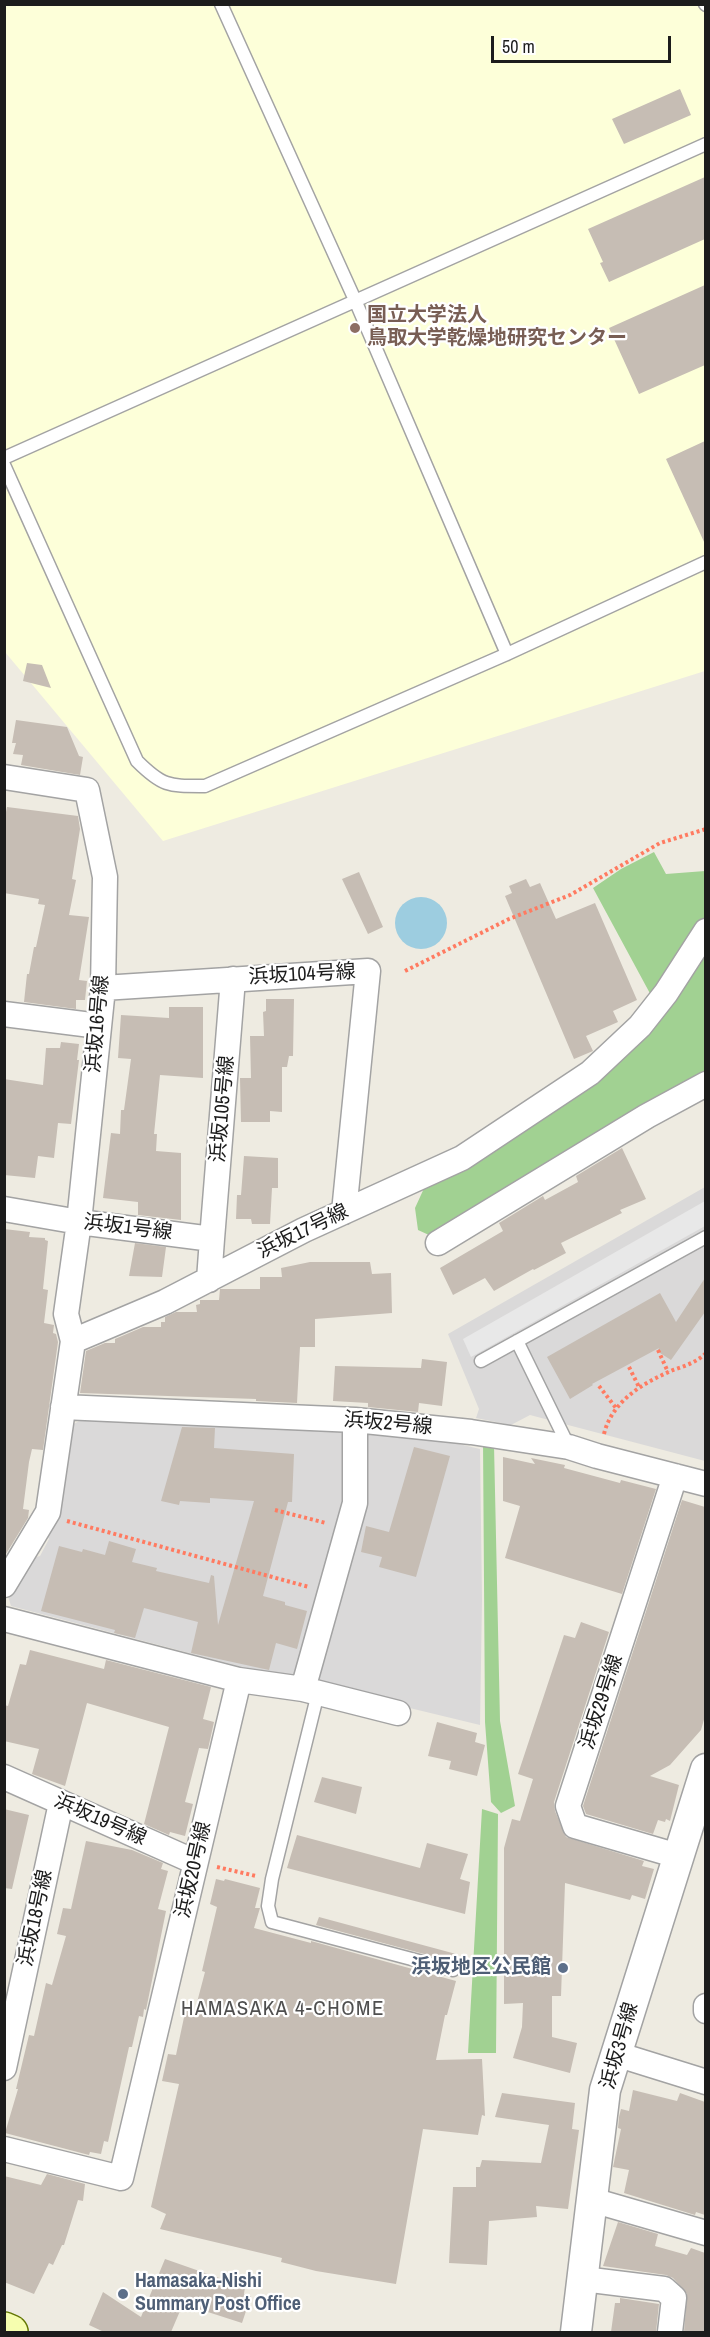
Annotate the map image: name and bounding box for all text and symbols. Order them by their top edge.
scale bar [494,24,674,62]
text: 50 m [502,34,535,59]
place label: 国立大学法人 鳥取大学乾燥地研究センター [367,304,627,351]
marker: 国立大学法人 鳥取大学乾燥地研究センター [348,321,362,335]
street label: 浜坂104号線 [248,960,356,990]
street label: 浜坂16号線 [82,974,114,1074]
street label: 浜坂105号線 [206,1054,240,1164]
street label: 浜坂17号線 [254,1200,352,1264]
street label: 浜坂1号線 [82,1211,174,1245]
street label: 浜坂2号線 [343,1408,433,1440]
street label: 浜坂29号線 [575,1652,629,1752]
street label: 浜坂19号線 [50,1789,150,1851]
street label: 浜坂20号線 [171,1819,217,1921]
street label: 浜坂18号線 [14,1867,58,1969]
place label: 浜坂地区公民館 [411,1956,551,1980]
marker: 浜坂地区公民館 [556,1961,570,1975]
district label: HAMASAKA 4-CHOME [181,1996,385,2022]
street label: 浜坂3号線 [596,2000,644,2092]
place label: Hamasaka-Nishi Summary Post Office [135,2270,301,2317]
marker: Hamasaka-Nishi Summary Post Office [116,2287,130,2301]

